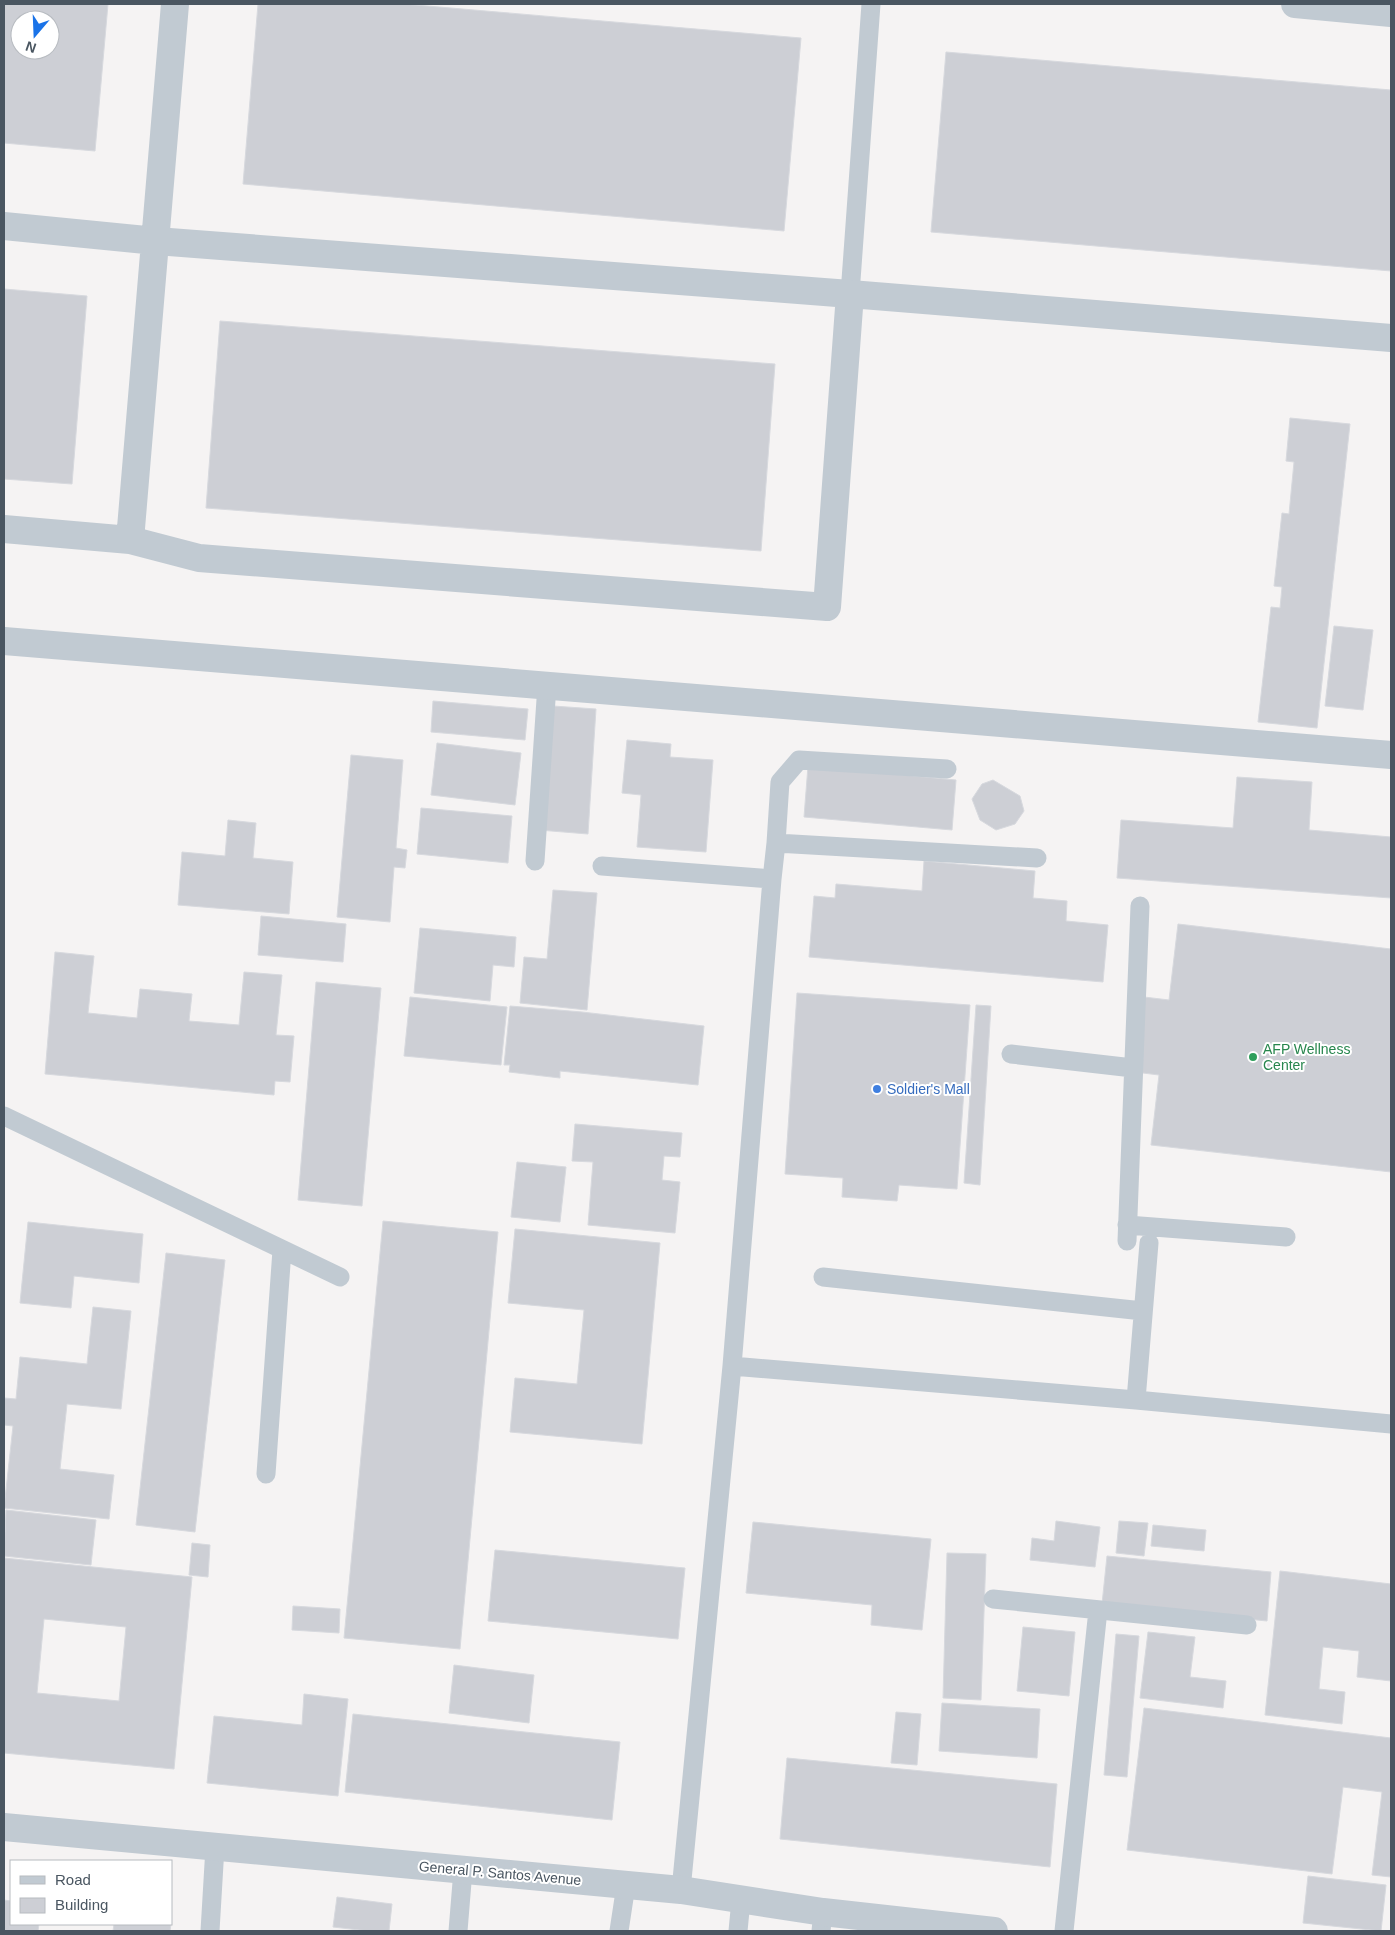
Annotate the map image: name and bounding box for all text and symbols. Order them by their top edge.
north arrow [10,10,60,60]
text: N [23,38,38,57]
place label: AFP Wellness Center [1263,1041,1350,1073]
marker: AFP Wellness Center [1247,1051,1259,1063]
place label: Soldier's Mall [887,1081,970,1097]
marker: Soldier's Mall [871,1083,883,1095]
street label: General P. Santos Avenue [418,1858,582,1888]
legend [10,1860,172,1925]
text: Road [55,1871,91,1888]
text: Building [55,1896,108,1913]

